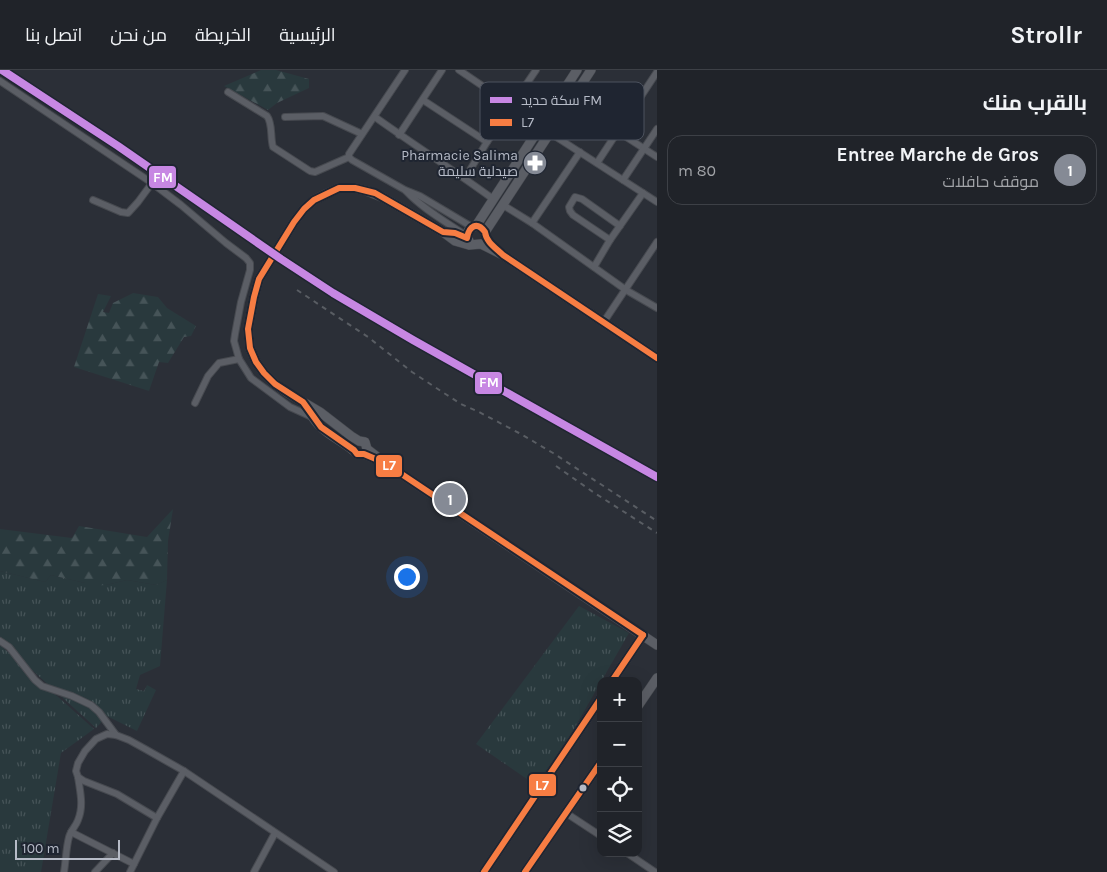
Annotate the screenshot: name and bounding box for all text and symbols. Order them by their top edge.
text: Strollr [1010,21,1082,49]
text: اتصل بنا [25,24,82,46]
text: من نحن [110,24,167,46]
text: الخريطة [195,24,251,46]
text: الرئيسية [279,24,336,46]
legend [480,82,644,140]
text: بالقرب منك [983,91,1087,115]
text: سكة حديد FM [521,92,602,109]
text: L7 [521,114,535,131]
text: Entree Marche de Gros [837,144,1039,166]
place label: Pharmacie Salima صيدلية سليمة [401,147,518,180]
pharmacy icon: Pharmacie Salima صيدلية سليمة [522,150,548,176]
text: 80 m [678,161,716,180]
text: 1 [1067,161,1073,180]
line badge: FM [148,165,177,189]
text: FM [153,169,173,186]
text: موقف حافلات [942,172,1039,191]
line badge: FM [474,371,503,395]
text: FM [479,374,499,391]
line badge: L7 [375,454,403,478]
text: L7 [382,457,396,474]
pin: 1 [434,480,466,518]
your location [394,564,420,590]
map controls [597,677,642,857]
button: + [597,677,642,722]
button: − [597,722,642,767]
button: locate [597,767,642,812]
line badge: L7 [528,773,557,797]
text: L7 [535,777,549,794]
unlabelled marker [578,783,588,793]
button: layers [597,812,642,857]
scale bar [15,837,120,860]
text: 100 m [22,840,60,857]

